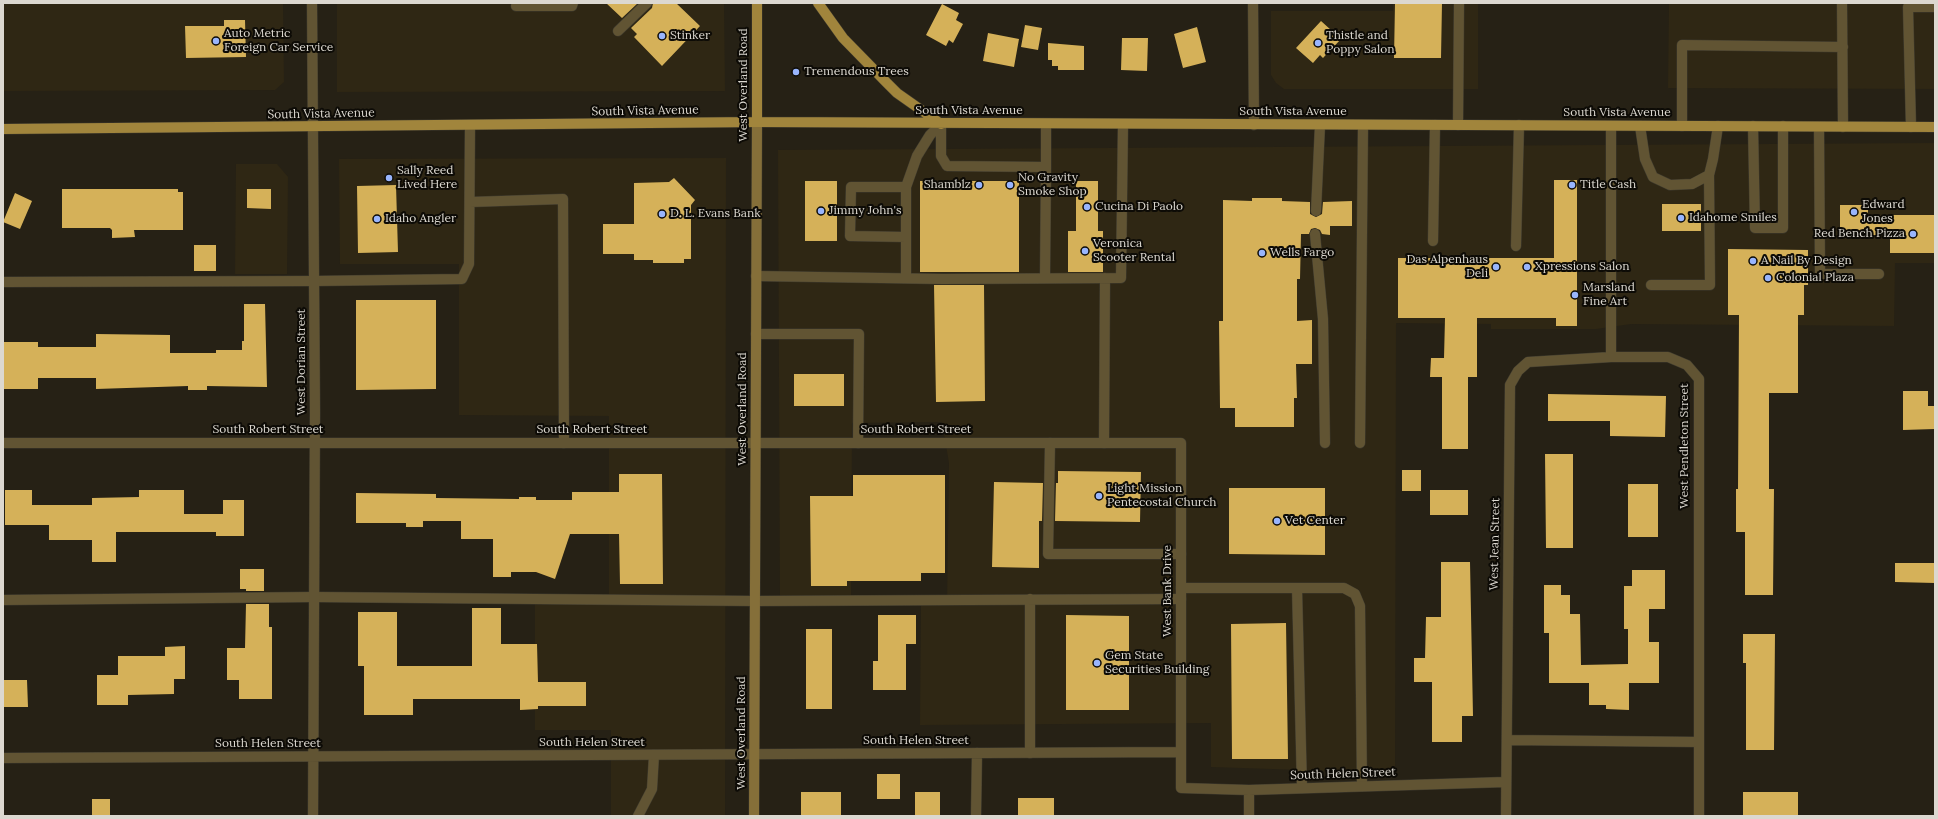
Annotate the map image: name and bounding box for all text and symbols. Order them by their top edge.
place label: Auto Metric Foreign Car Service [224,27,333,55]
street label: West Overland Road [737,28,751,142]
place label: Stinker [670,29,710,43]
place label: Thistle and Poppy Salon [1326,29,1394,57]
marker: Stinker [657,31,667,41]
marker: Auto Metric Foreign Car Service [211,36,221,46]
marker: Thistle and Poppy Salon [1313,38,1323,48]
place label: Tremendous Trees [804,65,909,79]
marker: Tremendous Trees [791,67,801,77]
street label: South Vista Avenue [591,103,699,119]
street label: South Vista Avenue [915,104,1023,118]
street label: South Vista Avenue [1239,105,1347,119]
street label: South Vista Avenue [267,106,375,122]
street label: South Vista Avenue [1563,106,1671,120]
place label: Sally Reed Lived Here [397,164,457,192]
place label: No Gravity Smoke Shop [1018,171,1087,199]
marker: Sally Reed Lived Here [384,173,394,183]
place label: Shamblz [924,178,971,192]
place label: Title Cash [1580,178,1636,192]
marker: Shamblz [974,180,984,190]
marker: No Gravity Smoke Shop [1005,180,1015,190]
marker: Title Cash [1567,180,1577,190]
place label: Edward Jones [1862,198,1905,226]
place label: Cucina Di Paolo [1095,200,1183,214]
marker: Cucina Di Paolo [1082,202,1092,212]
place label: Jimmy John's [829,204,902,218]
marker: Jimmy John's [816,206,826,216]
place label: D. L. Evans Bank [670,207,761,221]
marker: Edward Jones [1849,207,1859,217]
marker: D. L. Evans Bank [657,209,667,219]
place label: Idahome Smiles [1689,211,1777,225]
place label: Idaho Angler [385,212,456,226]
marker: Idahome Smiles [1676,213,1686,223]
marker: Idaho Angler [372,214,382,224]
place label: Red Bench Pizza [1814,227,1905,241]
marker: Red Bench Pizza [1908,229,1918,239]
place label: Veronica Scooter Rental [1093,237,1175,265]
marker: Veronica Scooter Rental [1080,246,1090,256]
place label: Wells Fargo [1270,246,1334,260]
marker: Wells Fargo [1257,248,1267,258]
place label: Das Alpenhaus Deli [1406,253,1488,281]
place label: A Nail By Design [1761,254,1852,268]
marker: A Nail By Design [1748,256,1758,266]
place label: Xpressions Salon [1535,260,1630,274]
marker: Das Alpenhaus Deli [1491,262,1501,272]
marker: Xpressions Salon [1522,262,1532,272]
place label: Colonial Plaza [1776,271,1854,285]
marker: Colonial Plaza [1763,273,1773,283]
place label: Marsland Fine Art [1583,281,1635,309]
marker: Marsland Fine Art [1570,290,1580,300]
street label: West Dorian Street [295,309,309,415]
street label: West Overland Road [736,352,750,466]
street label: West Pendleton Street [1678,383,1692,509]
street label: South Robert Street [212,423,324,437]
street label: South Robert Street [536,423,648,437]
street label: South Robert Street [860,423,972,437]
place label: Light Mission Pentecostal Church [1107,482,1216,510]
marker: Light Mission Pentecostal Church [1094,491,1104,501]
street label: West Jean Street [1487,498,1503,590]
place label: Vet Center [1285,514,1345,528]
marker: Vet Center [1272,516,1282,526]
street label: West Bank Drive [1161,545,1175,637]
place label: Gem State Securities Building [1105,649,1209,677]
marker: Gem State Securities Building [1092,658,1102,668]
street label: West Overland Road [735,676,749,790]
street label: South Helen Street [863,734,969,748]
street label: South Helen Street [539,736,645,750]
street label: South Helen Street [215,737,321,751]
street label: South Helen Street [1290,765,1396,783]

